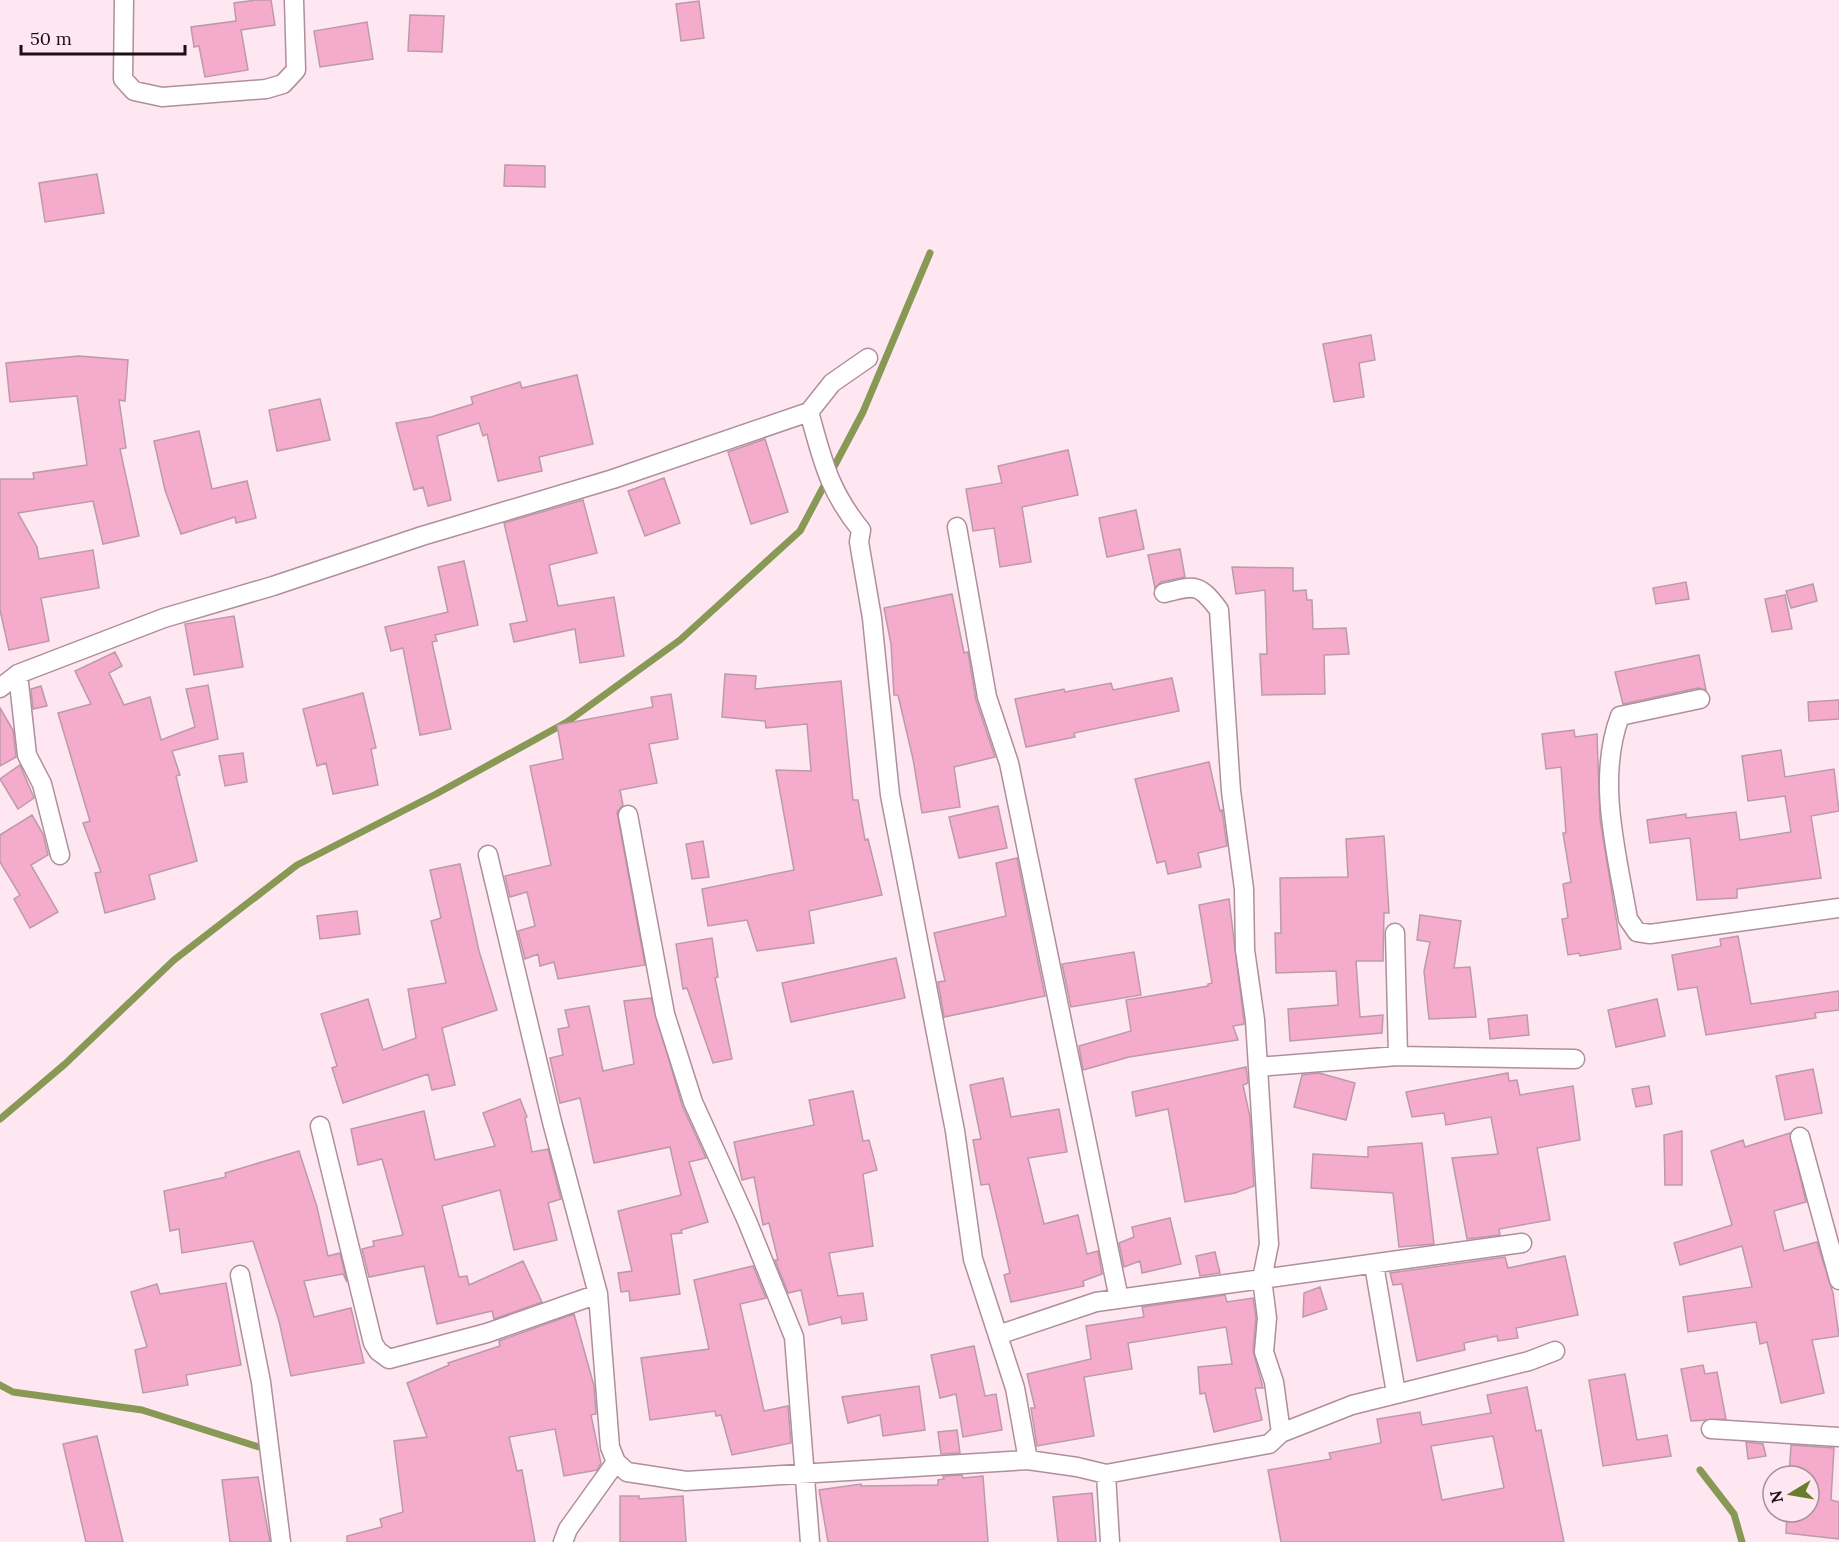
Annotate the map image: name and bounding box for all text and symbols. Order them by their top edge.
scale bar [21,18,184,56]
text: 50 m [30,27,72,50]
north arrow [1761,1464,1821,1524]
text: N [1765,1489,1787,1505]

